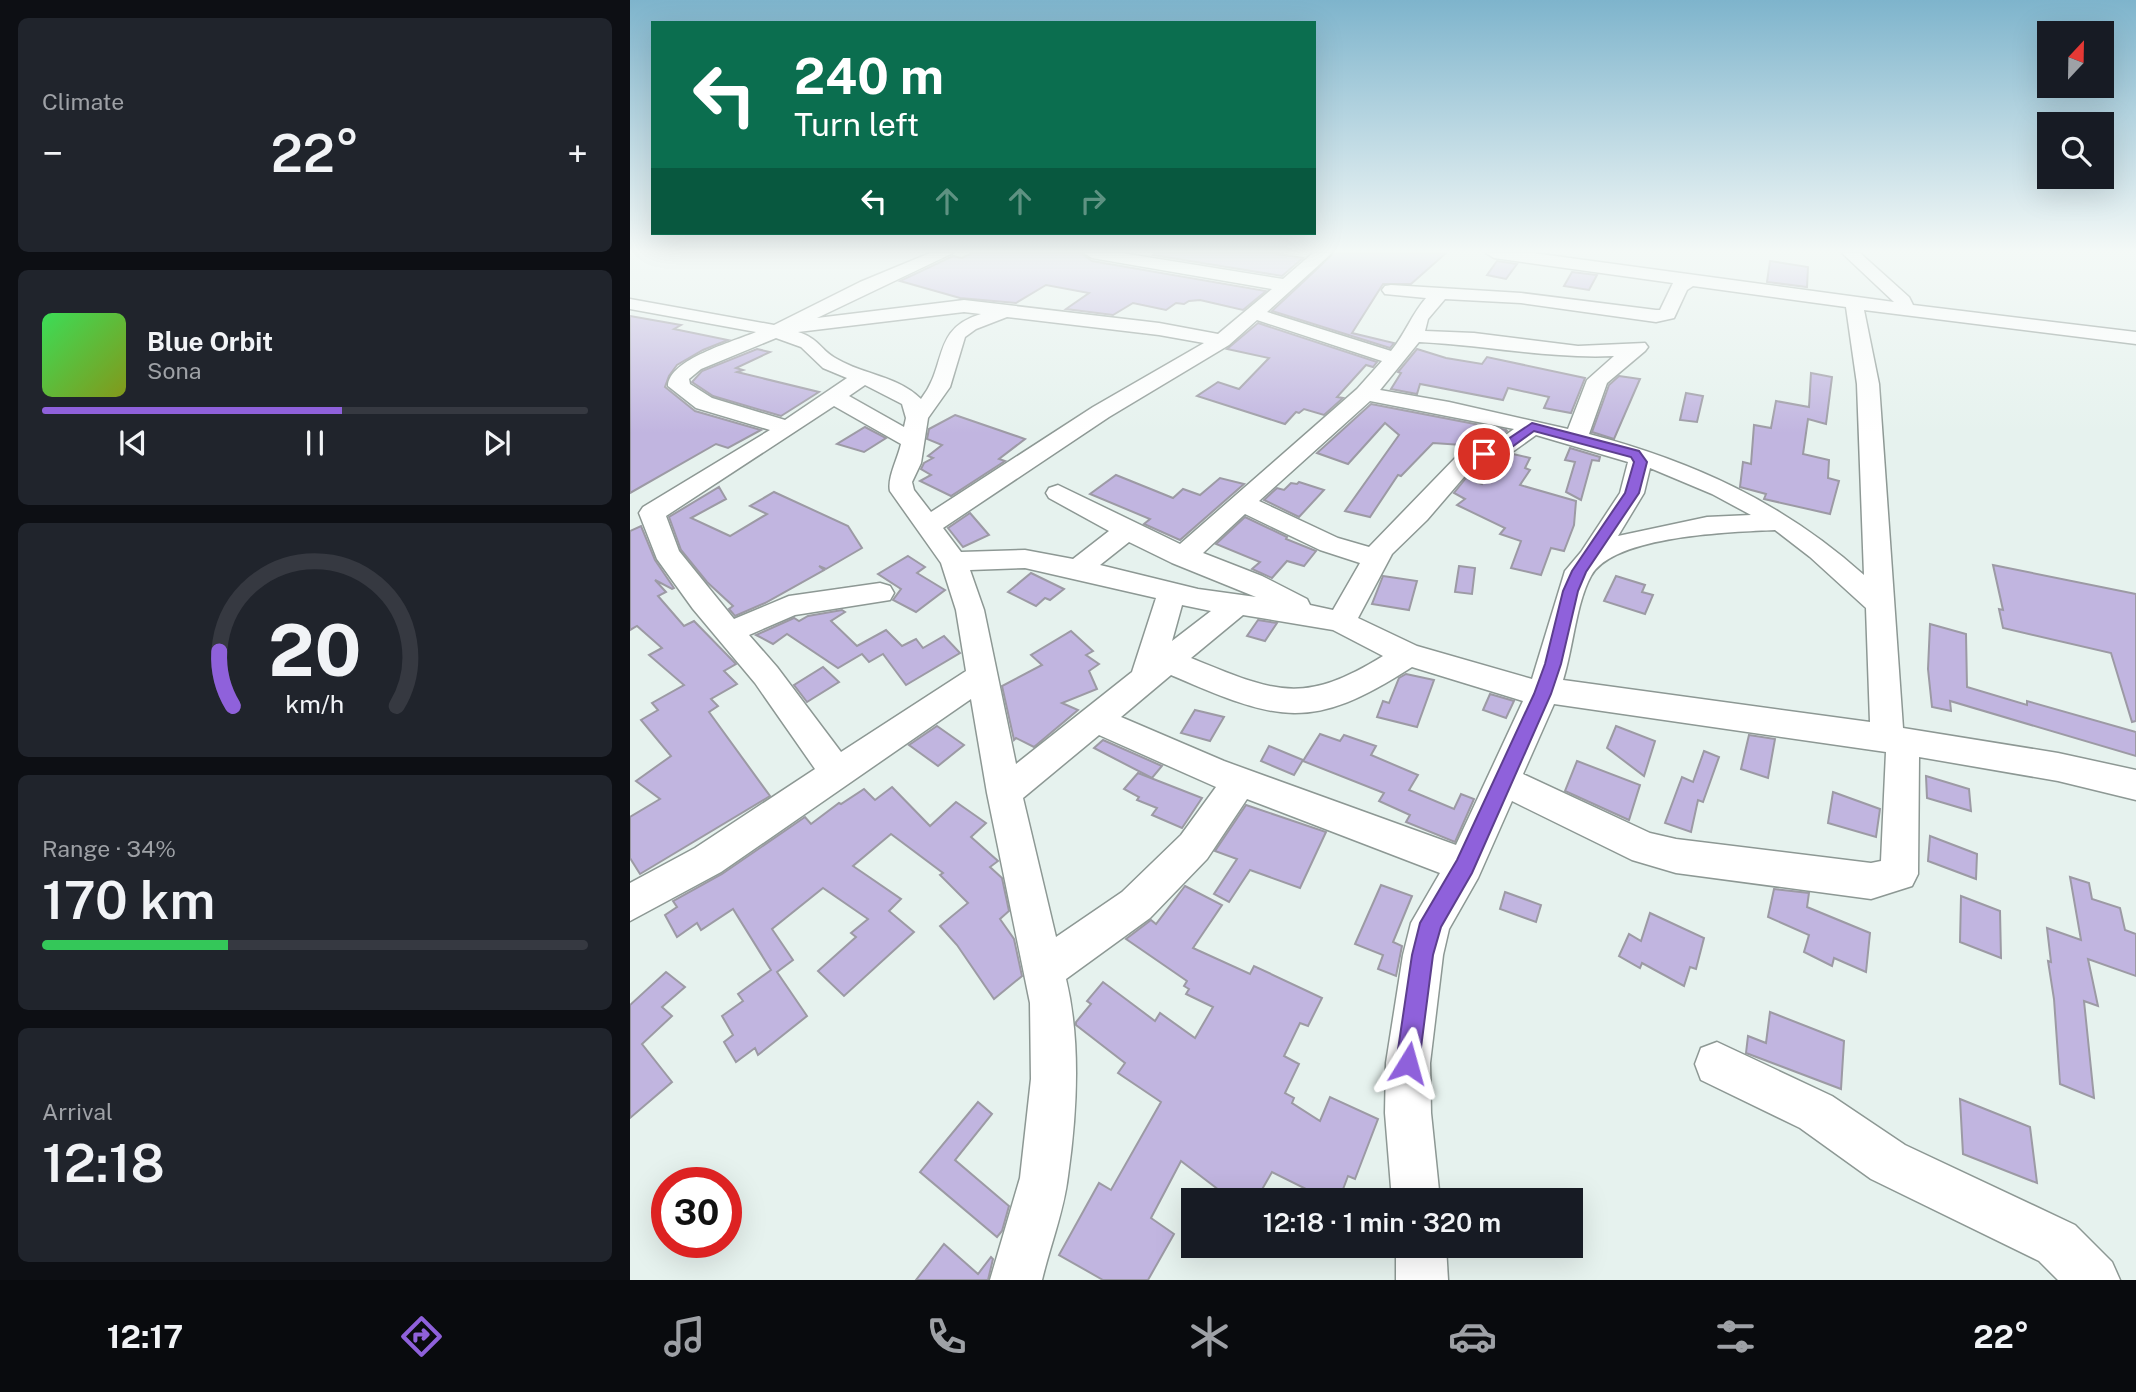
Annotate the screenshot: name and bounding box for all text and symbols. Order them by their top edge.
north arrow [2037,21,2114,98]
map controls [2037,21,2114,189]
text: 240 m [794,47,944,105]
icon: left [679,49,770,140]
text: Climate [42,88,124,115]
text: Turn left [794,106,919,143]
button: search [2037,112,2114,189]
text: 22° [271,123,359,184]
text: − [42,131,63,176]
text: + [567,131,588,176]
icon: left [855,182,893,220]
icon: ahead [928,182,966,220]
icon: ahead [1001,182,1039,220]
icon: right [1074,182,1112,220]
text: Blue Orbit [147,326,273,357]
text: Sona [147,357,201,384]
icon: previous [114,424,152,462]
icon: pause [296,424,334,462]
icon: next [478,424,516,462]
pin [1454,424,1514,484]
icon: arrive [1465,435,1503,473]
text: 20 [268,607,362,692]
text: km/h [286,689,344,719]
text: Range · 34% [42,835,176,862]
text: 170 km [42,870,215,931]
position arrow [1371,1026,1445,1100]
text: Arrival [42,1098,113,1125]
text: 12:18 [42,1133,165,1194]
speed limit sign: 30 [651,1167,742,1258]
text: 12:18 · 1 min · 320 m [1263,1207,1501,1238]
icon: directions [397,1312,446,1361]
icon: music [660,1312,709,1361]
icon: phone [922,1312,971,1361]
icon: climate [1185,1312,1234,1361]
icon: car [1448,1312,1497,1361]
icon: filters [1711,1312,1760,1361]
text: 12:17 [107,1318,183,1355]
text: 22° [1973,1318,2029,1355]

